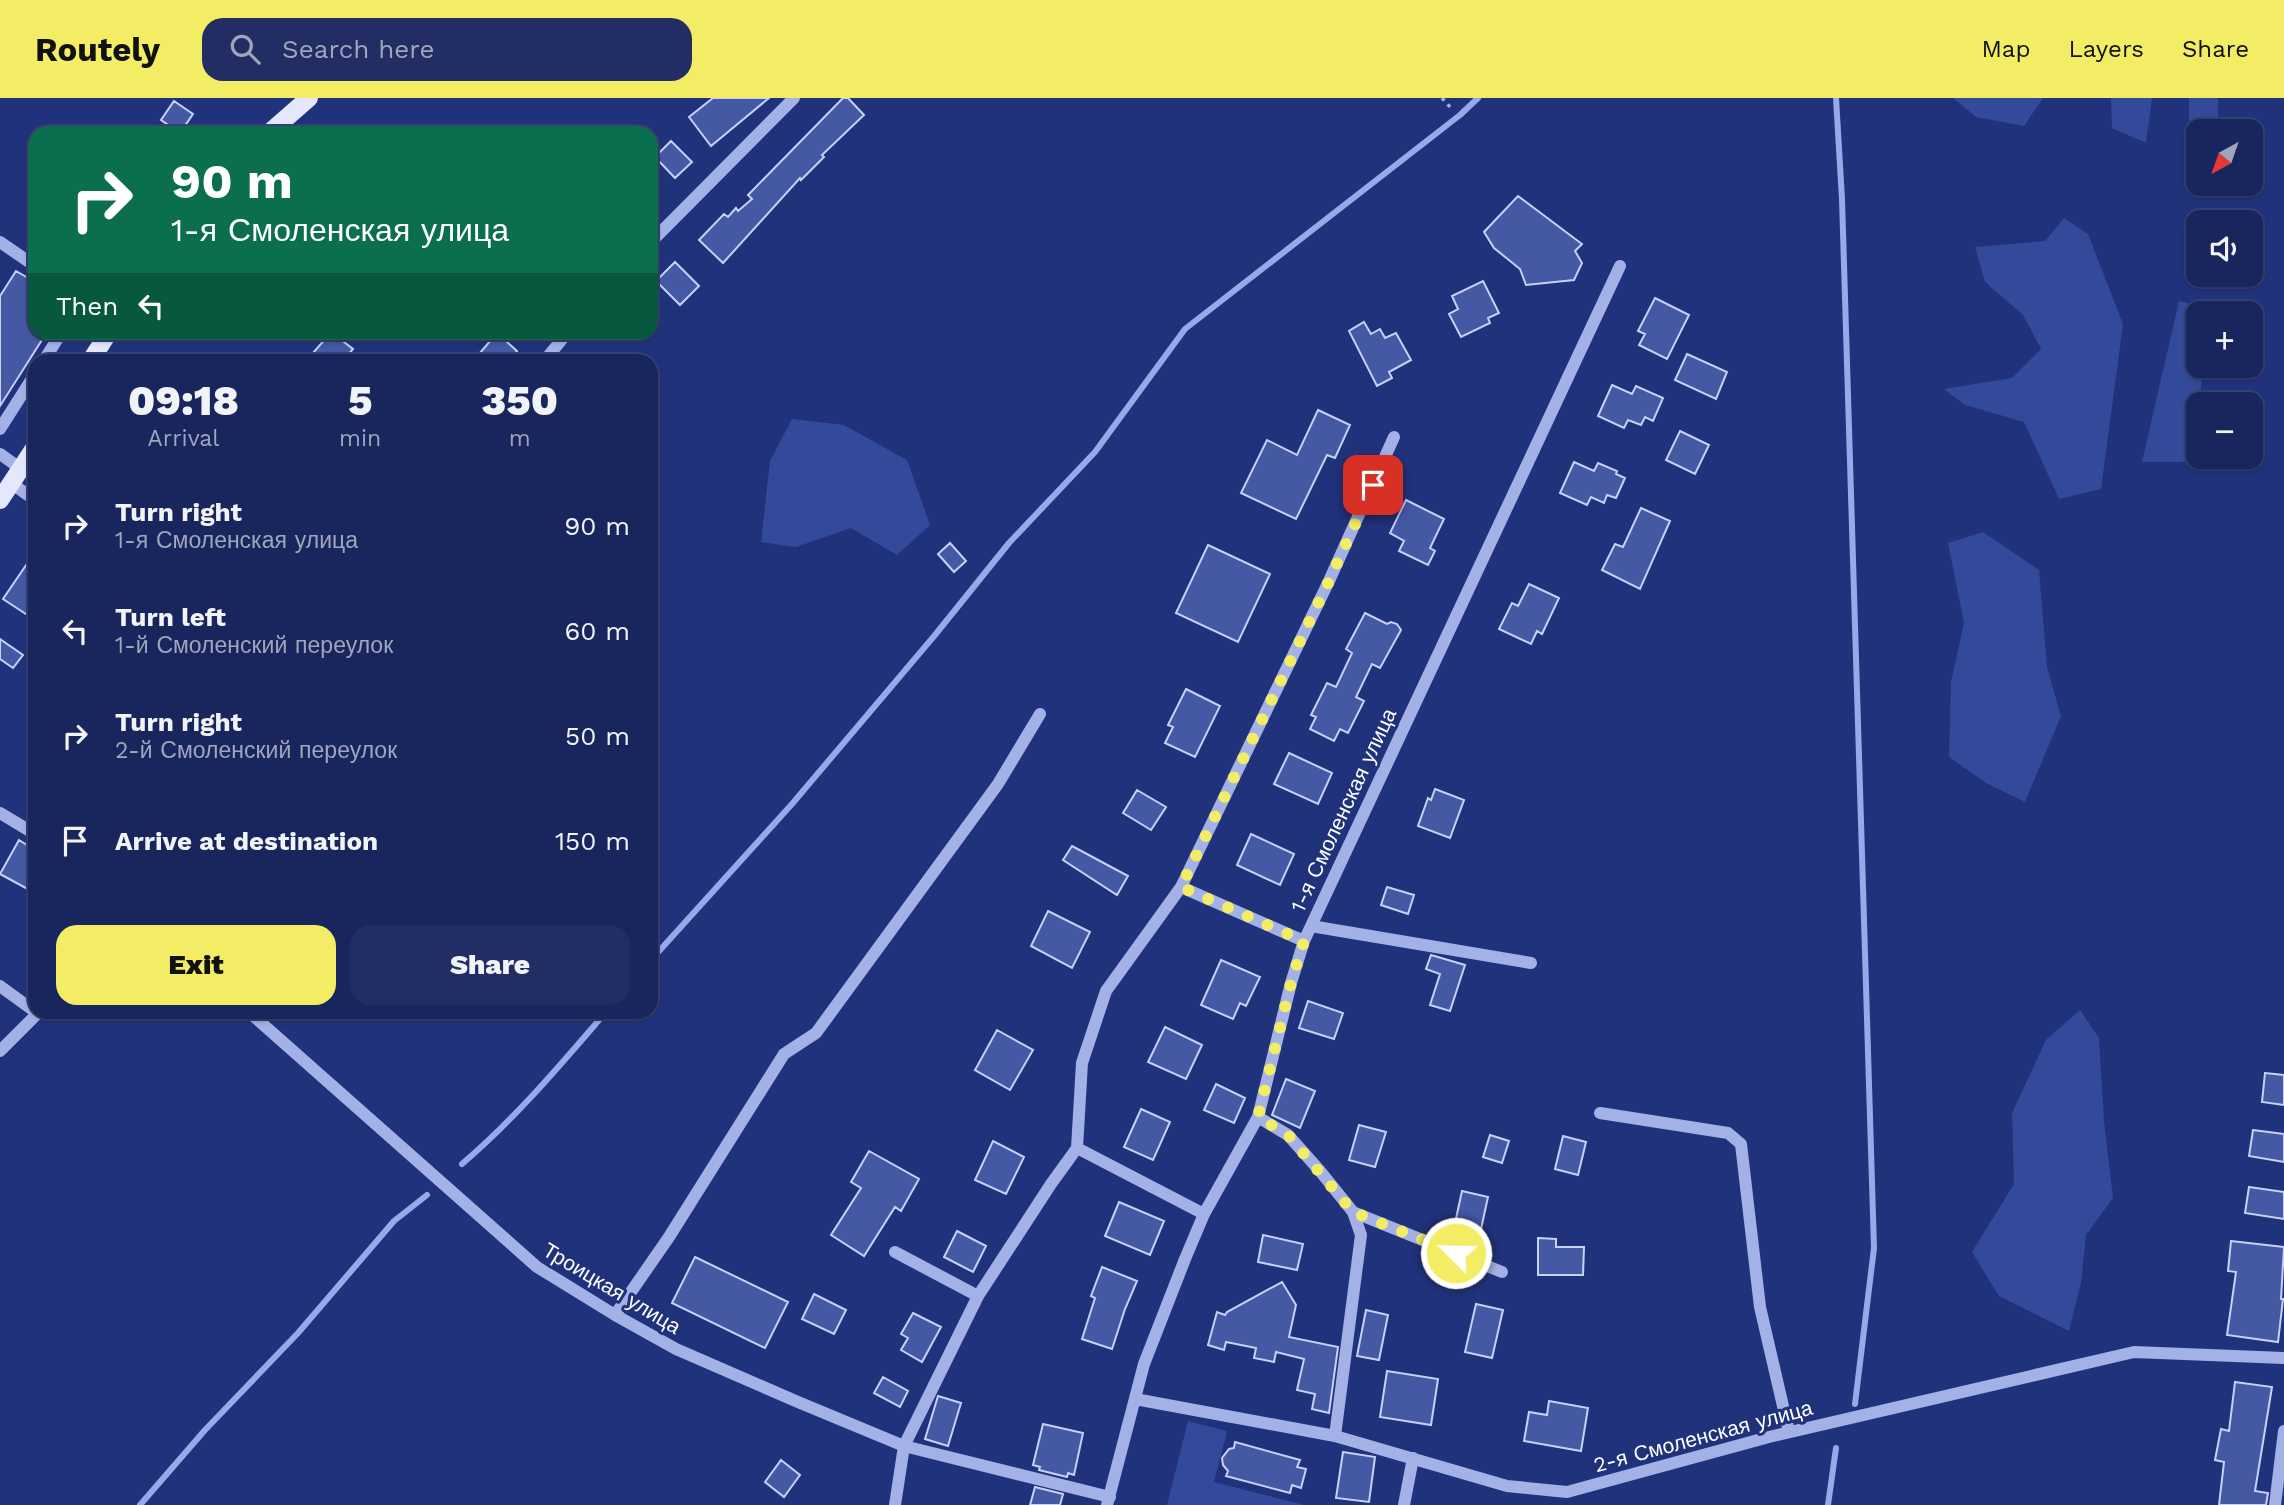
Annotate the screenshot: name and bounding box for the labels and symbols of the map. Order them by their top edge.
north arrow [2186,119,2263,196]
pin [1343,455,1403,515]
street label: 1-я Смоленская улица [1285,704,1401,916]
position arrow [1419,1216,1493,1290]
street label: Троицкая улица [539,1237,686,1339]
street label: 2-я Смоленская улица [1591,1395,1815,1477]

